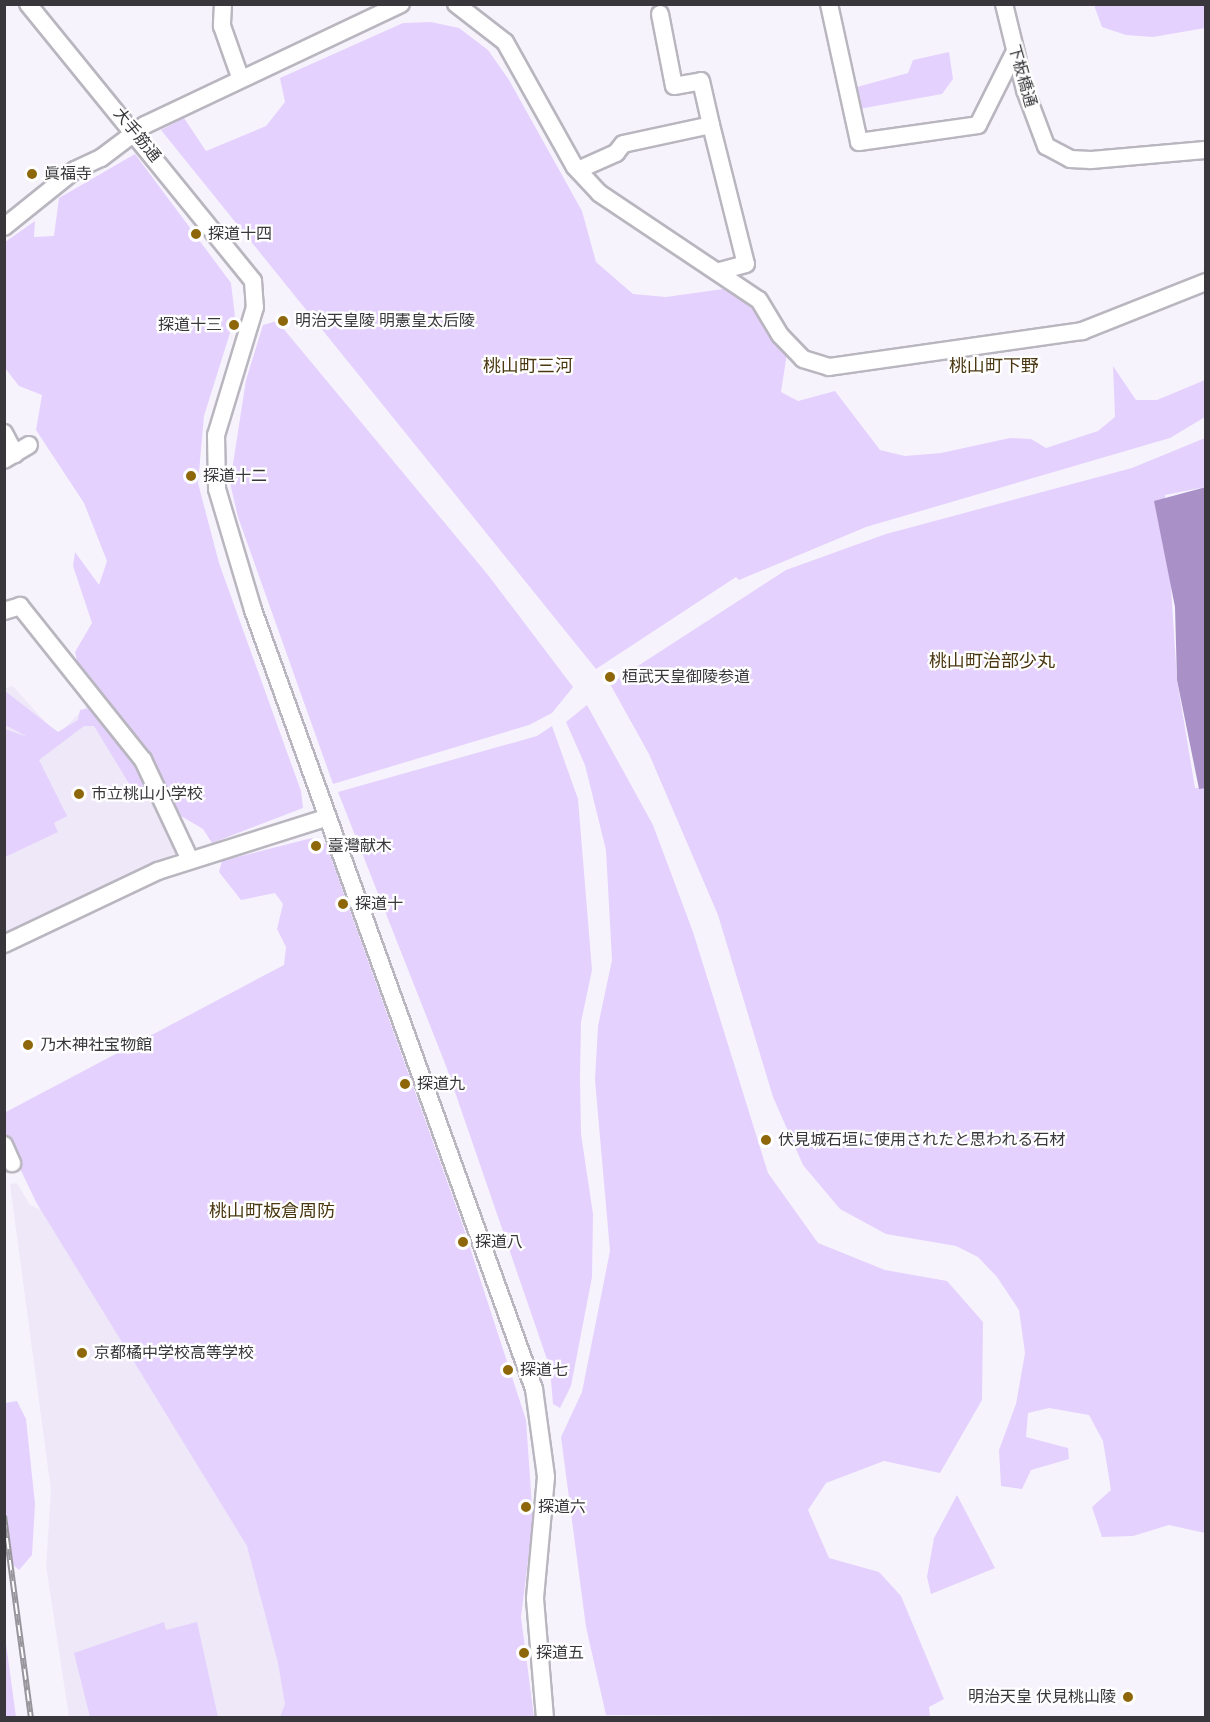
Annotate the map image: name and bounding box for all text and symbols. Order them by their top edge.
street label: 下板橋通 [1004,43,1040,109]
street label: 大手筋通 [109,104,165,166]
place label: 眞福寺 [44,164,92,184]
marker: 眞福寺 [25,167,39,181]
place label: 探道十四 [208,224,272,244]
marker: 探道十四 [189,227,203,241]
place label: 明治天皇陵 明憲皇太后陵 [295,311,475,331]
marker: 明治天皇陵 明憲皇太后陵 [276,314,290,328]
place label: 探道十三 [158,315,222,335]
marker: 探道十三 [227,318,241,332]
district label: 桃山町三河 [483,355,573,377]
district label: 桃山町下野 [949,355,1039,377]
place label: 探道十二 [203,466,267,486]
marker: 探道十二 [184,469,198,483]
district label: 桃山町治部少丸 [929,650,1055,672]
place label: 桓武天皇御陵参道 [622,667,750,687]
marker: 桓武天皇御陵参道 [603,670,617,684]
place label: 市立桃山小学校 [91,784,203,804]
marker: 市立桃山小学校 [72,787,86,801]
place label: 臺灣献木 [328,836,392,856]
marker: 臺灣献木 [309,839,323,853]
place label: 探道十 [355,894,403,914]
marker: 探道十 [336,897,350,911]
place label: 乃木神社宝物館 [40,1035,152,1055]
marker: 乃木神社宝物館 [21,1038,35,1052]
place label: 探道九 [417,1074,465,1094]
marker: 探道九 [398,1077,412,1091]
place label: 伏見城石垣に使用されたと思われる石材 [778,1130,1066,1150]
marker: 伏見城石垣に使用されたと思われる石材 [759,1133,773,1147]
district label: 桃山町板倉周防 [209,1200,335,1222]
place label: 探道八 [475,1232,523,1252]
marker: 探道八 [456,1235,470,1249]
place label: 京都橘中学校高等学校 [94,1343,254,1363]
marker: 京都橘中学校高等学校 [75,1346,89,1360]
place label: 探道七 [520,1360,568,1380]
marker: 探道七 [501,1363,515,1377]
place label: 探道六 [538,1497,586,1517]
marker: 探道六 [519,1500,533,1514]
place label: 探道五 [536,1643,584,1663]
marker: 探道五 [517,1646,531,1660]
place label: 明治天皇 伏見桃山陵 [968,1687,1116,1707]
marker: 明治天皇 伏見桃山陵 [1121,1690,1135,1704]

